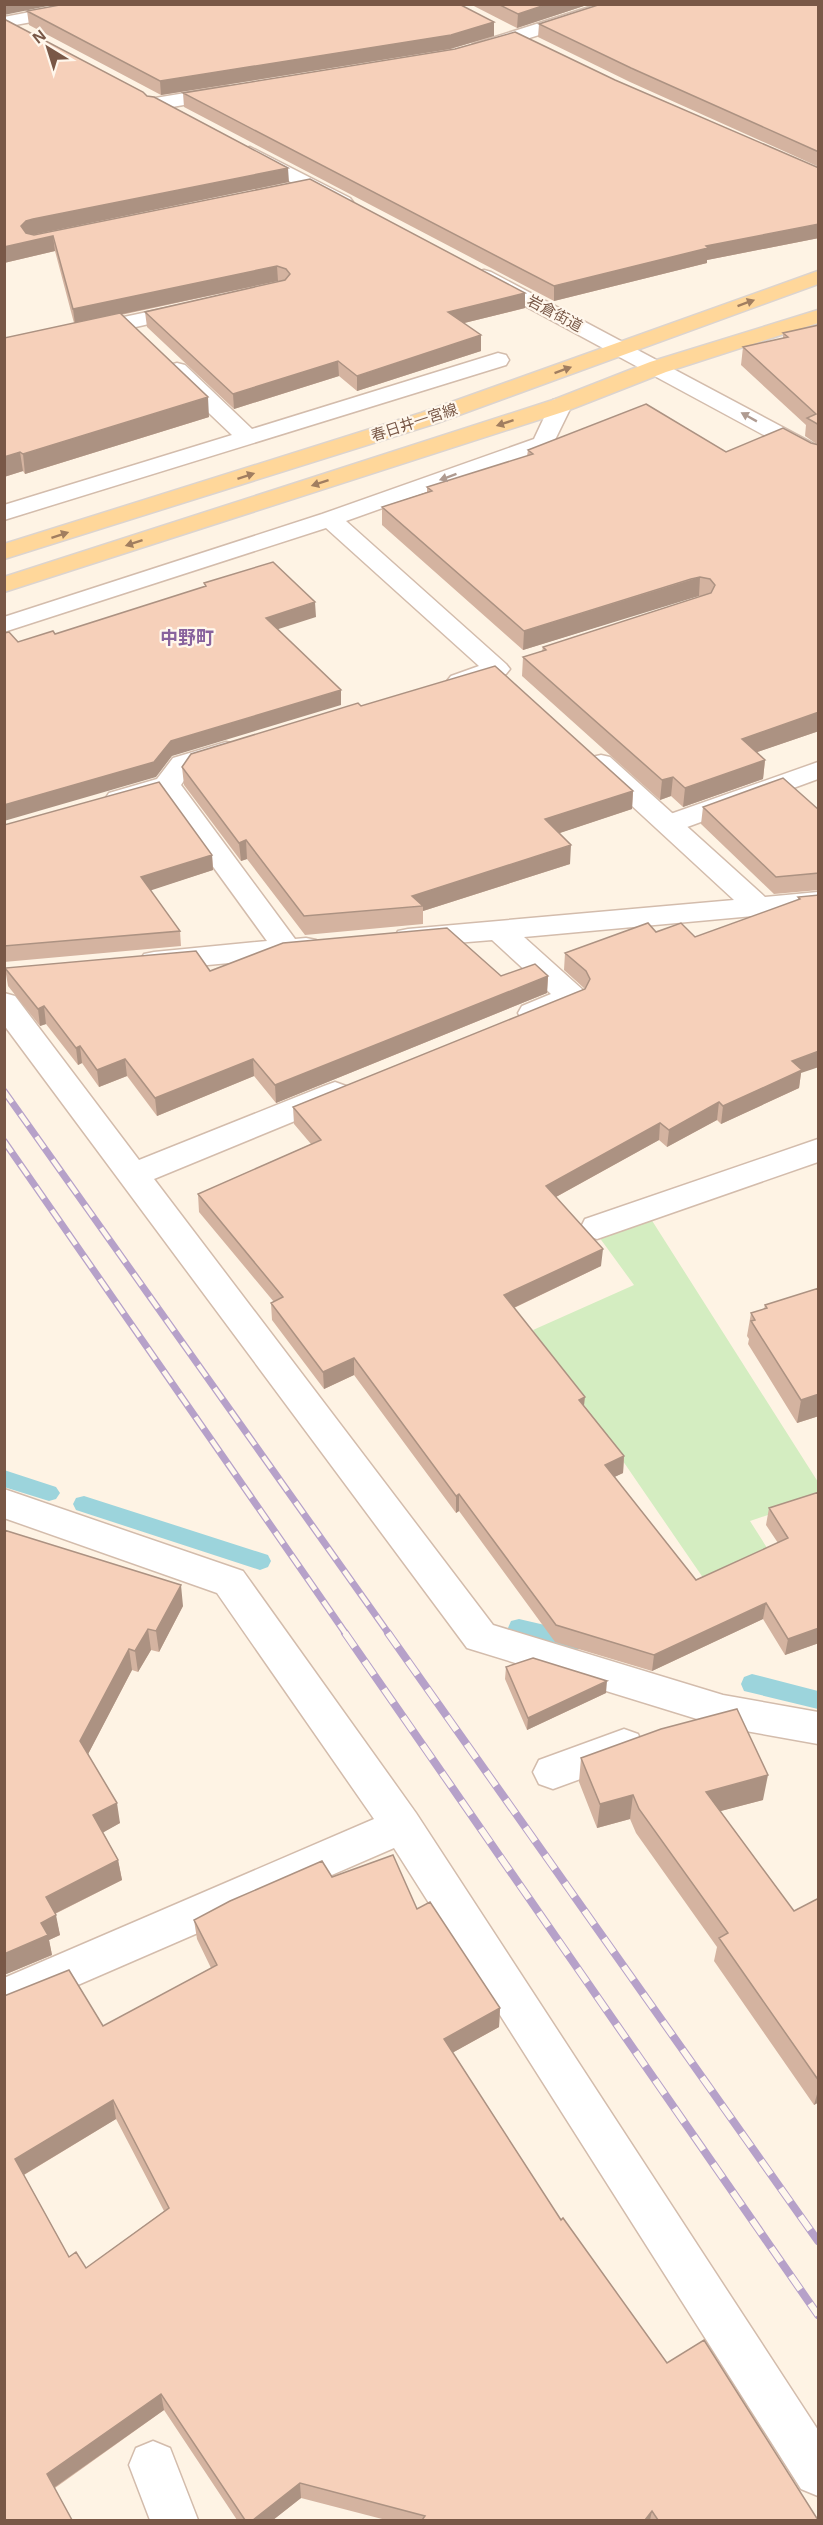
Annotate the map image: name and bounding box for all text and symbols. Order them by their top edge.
north arrow [18,18,78,78]
text: N [29,26,49,47]
street label: 岩倉街道 [525,291,585,335]
one-way arrow [737,298,755,308]
one-way arrow [554,364,572,374]
street label: 春日井一宮線 [369,400,459,444]
one-way arrow [740,412,757,422]
one-way arrow [496,419,514,429]
one-way arrow [237,470,255,480]
one-way arrow [439,472,457,482]
one-way arrow [311,479,329,488]
one-way arrow [51,529,69,539]
one-way arrow [125,539,143,548]
district label: 中野町 [160,628,214,648]

